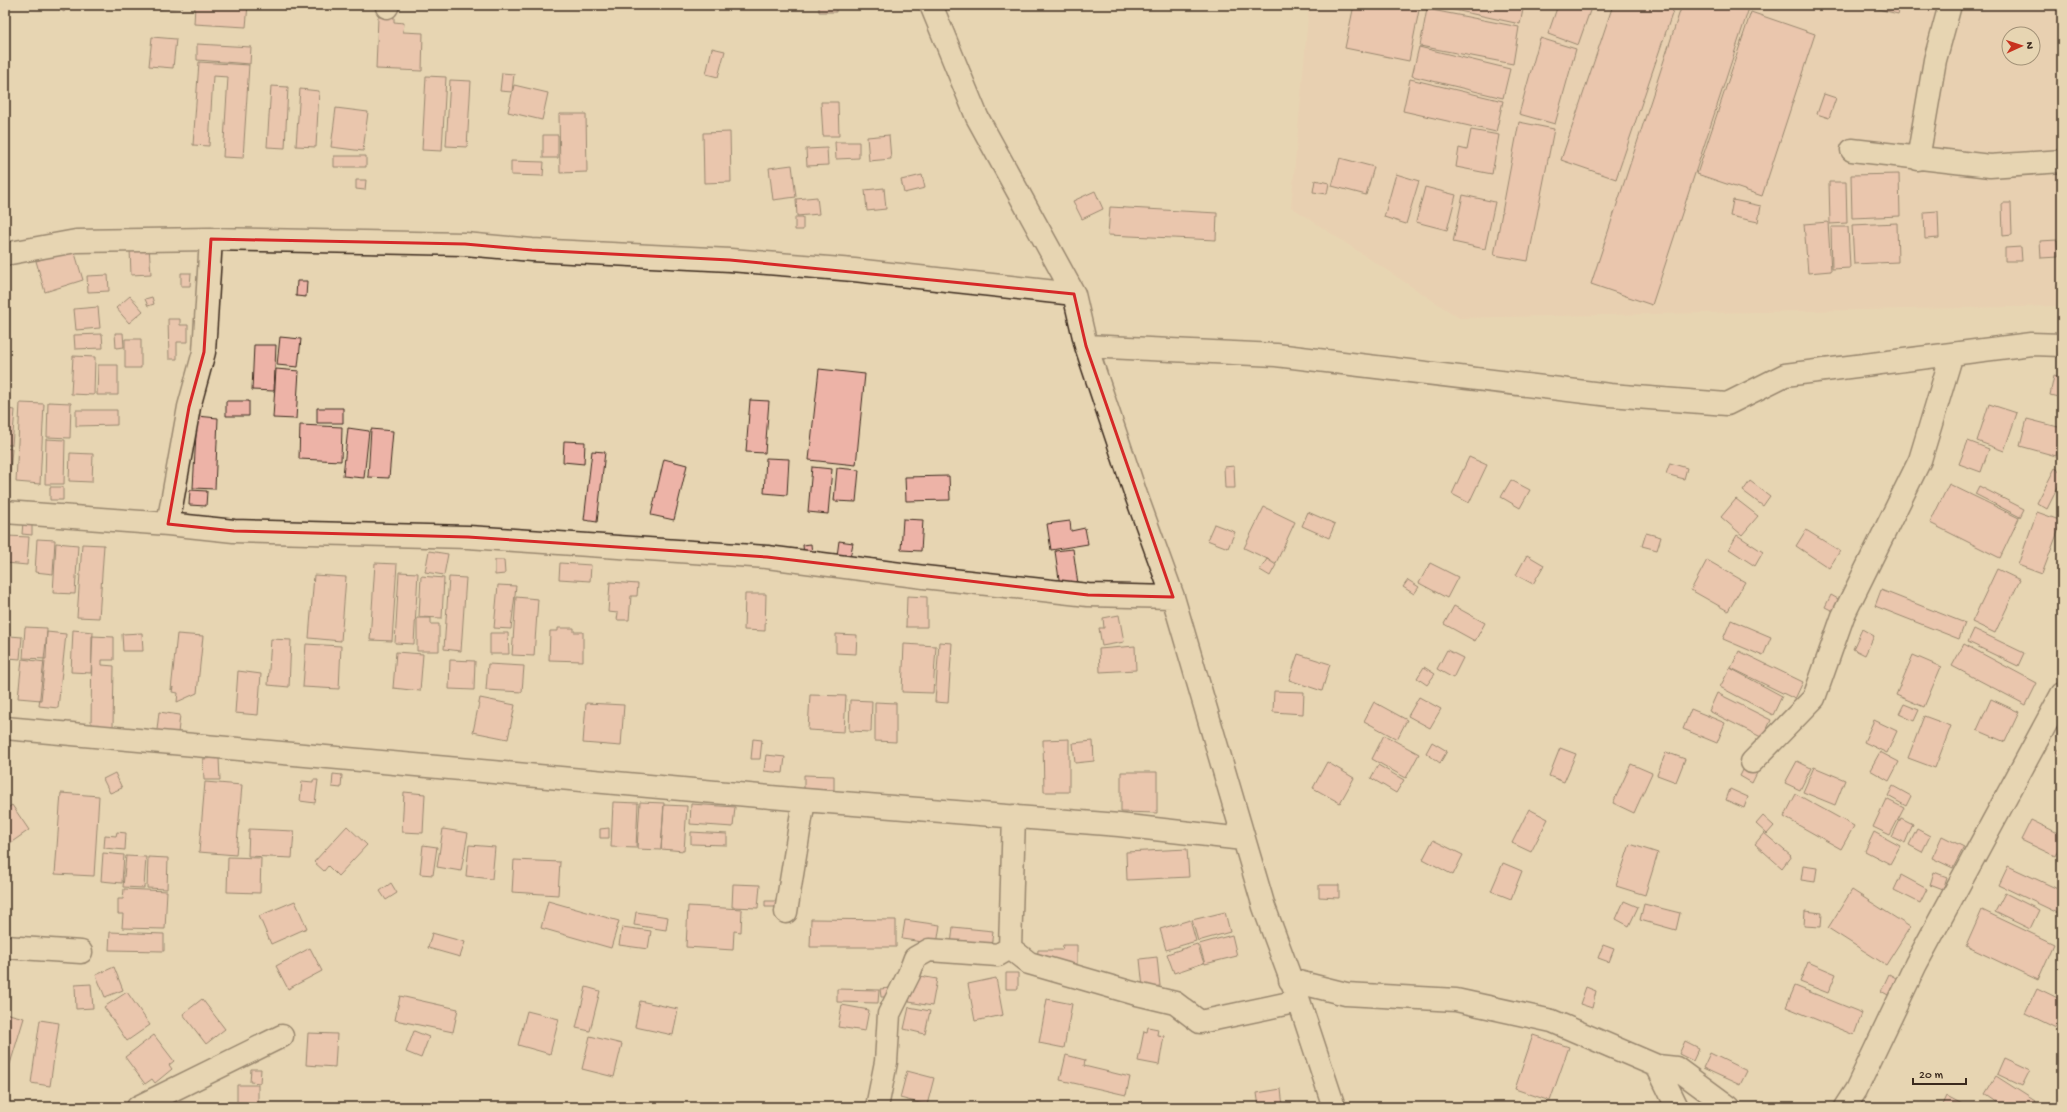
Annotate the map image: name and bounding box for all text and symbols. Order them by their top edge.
north arrow [2001,26,2041,66]
text: N [2023,42,2035,49]
scale bar [1913,1060,1966,1086]
text: 20 m [1919,1069,1944,1083]

